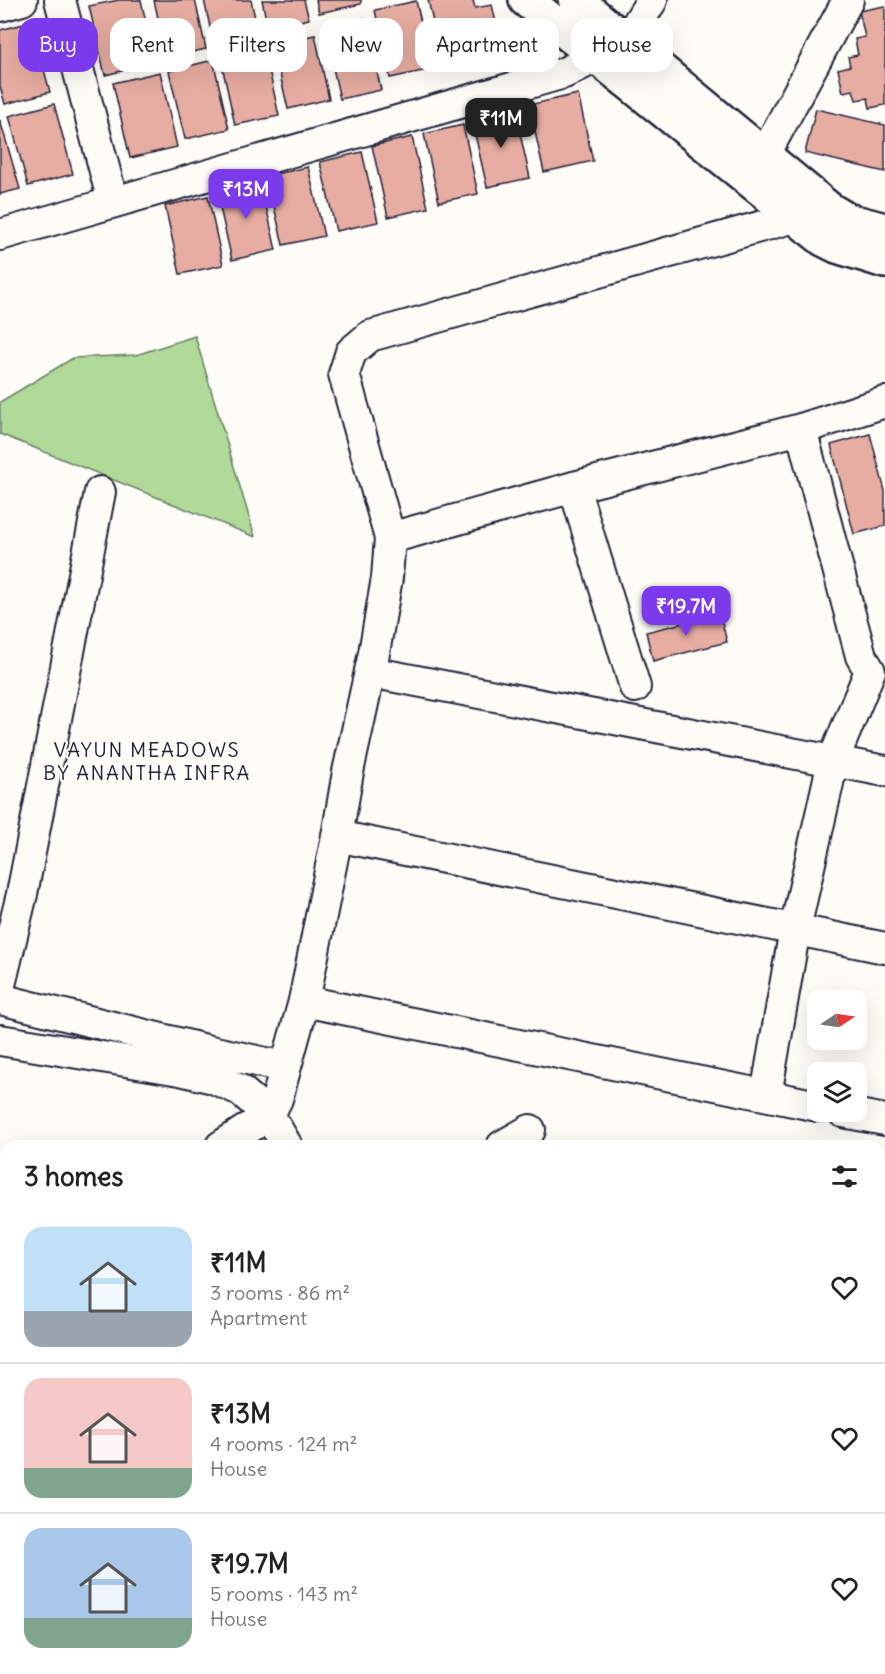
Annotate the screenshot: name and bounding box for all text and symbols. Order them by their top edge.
chip: Buy [18,18,98,72]
chip: Rent [110,18,195,72]
chip: Filters [207,18,307,72]
chip: New [319,18,403,72]
chip: Apartment [415,18,559,72]
chip: House [571,18,673,72]
pin: ₹11M [465,98,537,149]
text: ₹11M [479,105,523,130]
pin: ₹13M [210,169,282,220]
text: ₹13M [223,176,269,201]
pin: ₹19.7M [637,586,735,637]
text: ₹19.7M [656,593,716,618]
district label: VAYUN MEADOWS BY ANANTHA INFRA [43,737,251,785]
north arrow [807,990,867,1050]
map controls [807,990,867,1122]
button: layers [807,1062,867,1122]
text: 3 homes [24,1160,123,1193]
icon: filters [828,1160,861,1193]
text: ₹11M [210,1246,267,1279]
icon: home [72,1251,144,1323]
icon: heart [828,1271,861,1304]
text: 3 rooms · 86 m² [210,1280,350,1305]
text: Apartment [210,1305,307,1330]
text: ₹13M [210,1397,271,1430]
icon: home [72,1402,144,1474]
icon: heart [828,1422,861,1455]
text: 4 rooms · 124 m² [210,1431,357,1456]
text: House [210,1456,267,1481]
text: ₹19.7M [210,1547,289,1580]
icon: home [72,1552,144,1624]
icon: heart [828,1572,861,1605]
text: 5 rooms · 143 m² [210,1581,358,1606]
text: House [210,1606,267,1631]

